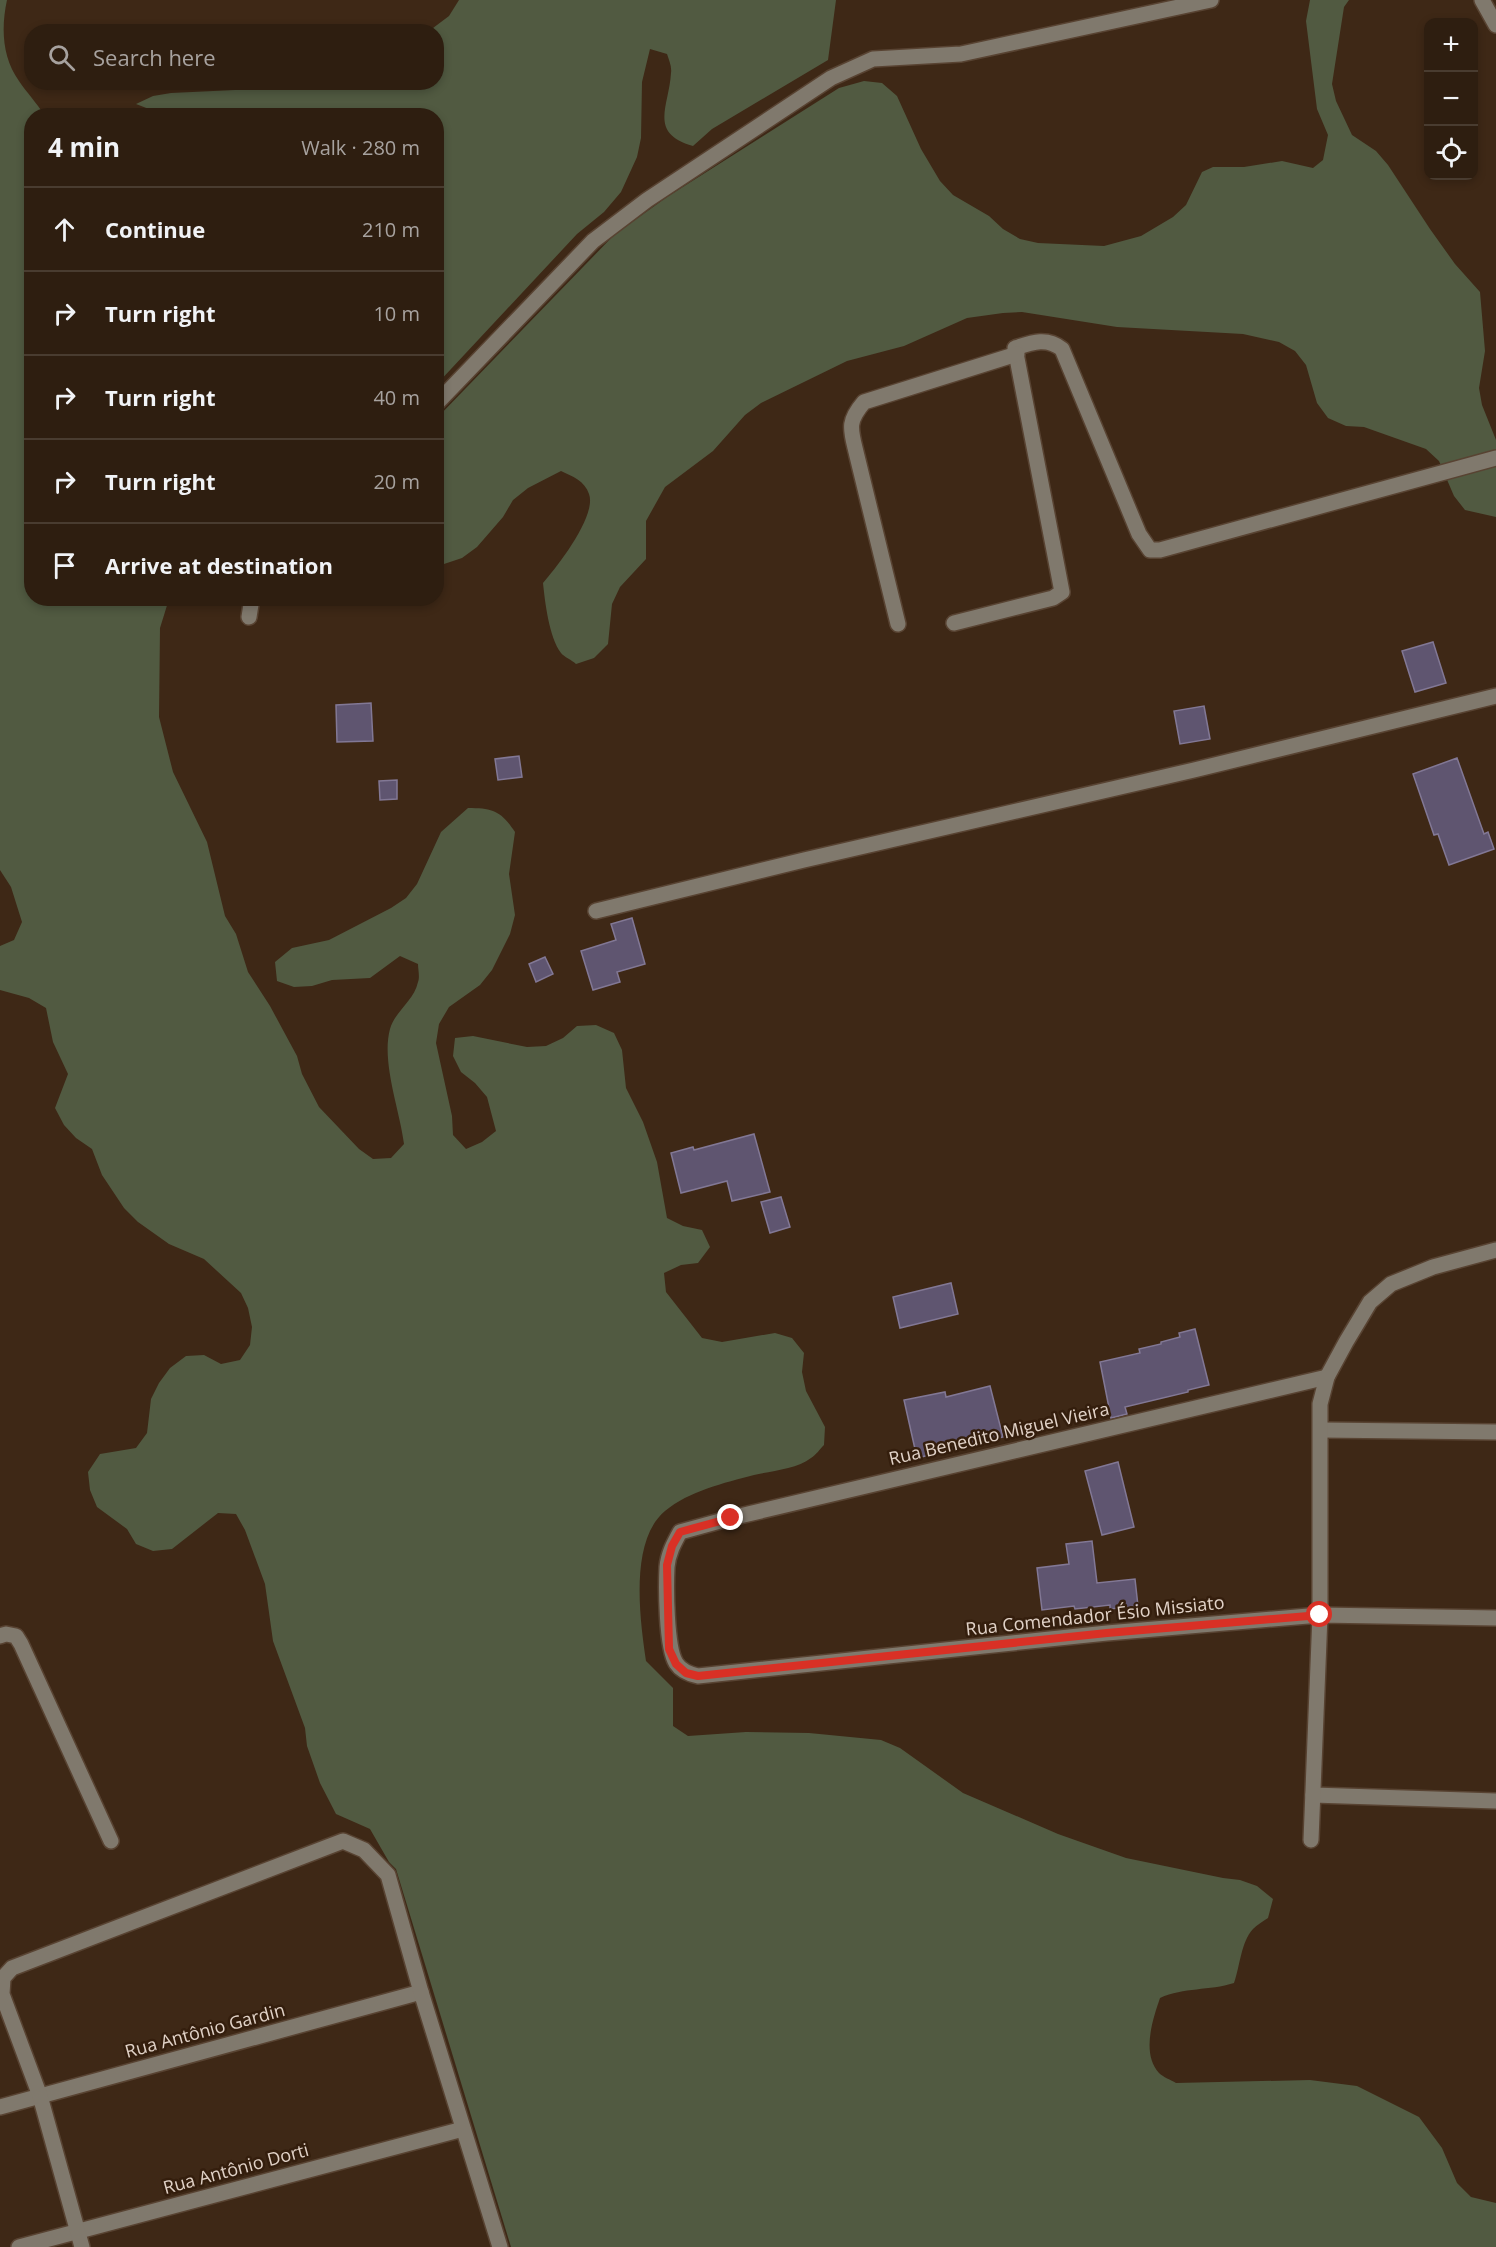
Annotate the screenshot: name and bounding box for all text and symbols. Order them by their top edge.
map controls [1424,18,1478,180]
button: + [1424,18,1478,72]
search box [24,24,444,90]
icon: search [45,41,78,74]
text: Search here [93,42,216,72]
button: − [1424,72,1478,126]
button: locate [1424,126,1478,180]
text: 4 min [48,129,120,165]
text: Walk · 280 m [301,134,420,161]
icon: ahead [48,213,81,246]
text: Continue [105,214,205,244]
text: 210 m [362,216,420,243]
icon: right [48,297,81,330]
text: Turn right [105,298,216,328]
text: 10 m [373,300,420,327]
icon: right [48,381,81,414]
text: Turn right [105,382,216,412]
text: 40 m [373,384,420,411]
icon: right [48,465,81,498]
text: Turn right [105,466,216,496]
text: 20 m [373,468,420,495]
icon: arrive [48,549,81,582]
text: Arrive at destination [105,550,333,580]
street label: Rua Benedito Miguel Vieira [886,1396,1111,1470]
route end [717,1504,743,1530]
street label: Rua Comendador Ésio Missiato [964,1589,1225,1641]
route start [1306,1601,1332,1627]
street label: Rua Antônio Gardin [122,1997,287,2063]
street label: Rua Antônio Dorti [160,2137,311,2199]

